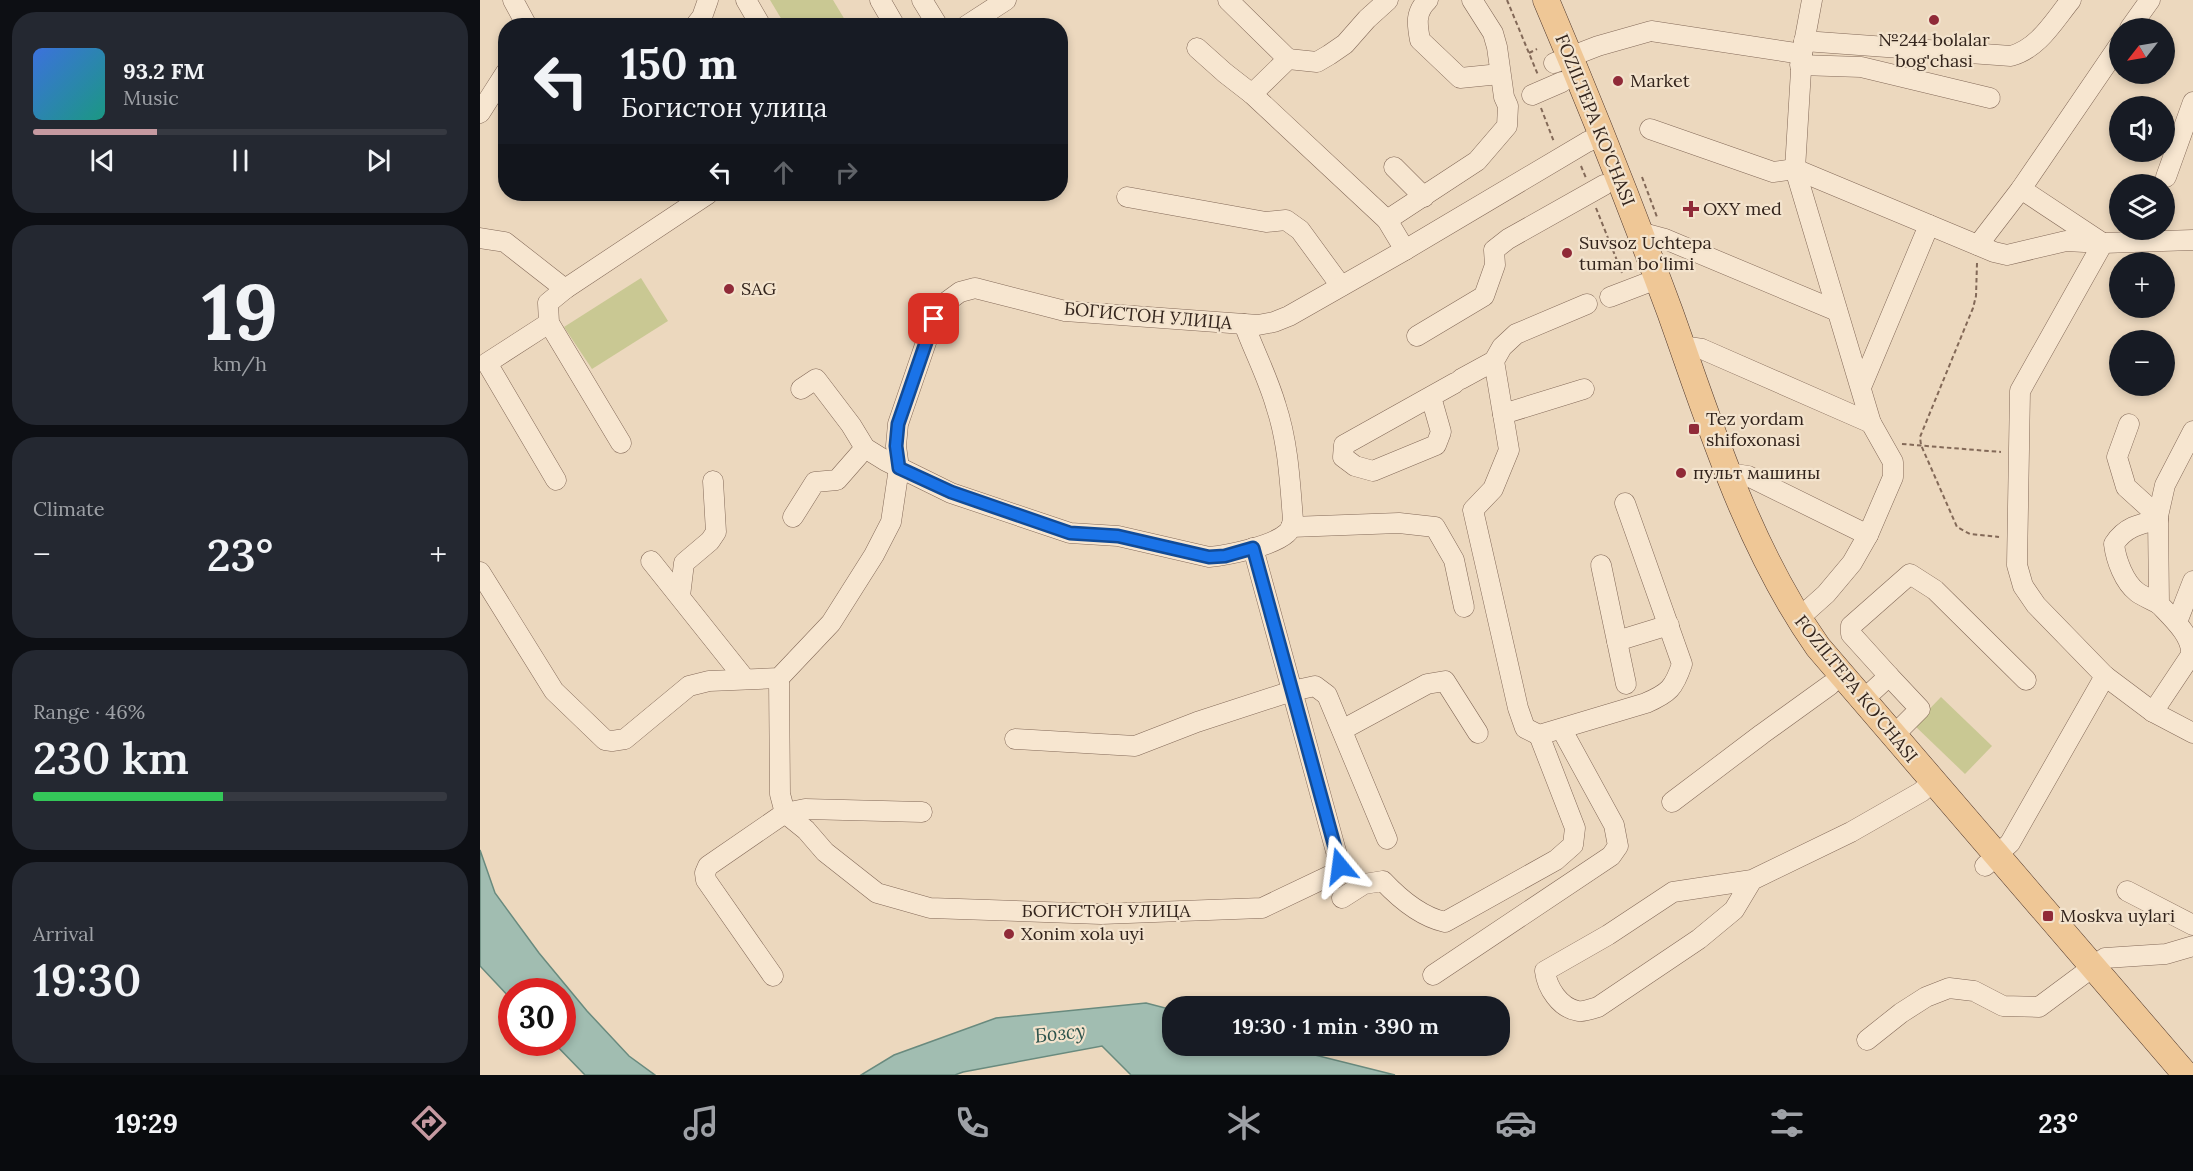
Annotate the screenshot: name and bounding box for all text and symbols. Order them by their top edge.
marker: №244 bolalar bog'chasi [1927,13,1941,27]
north arrow [2109,18,2175,84]
map controls [2109,18,2175,396]
place label: №244 bolalar bog'chasi [1878,28,1990,72]
street label: FOZILTEPA KO'CHASI [1550,30,1640,209]
text: 150 m [621,37,737,91]
icon: left [522,42,600,120]
text: 93.2 FM [123,57,205,85]
place label: Market [1630,69,1690,92]
marker: Market [1611,74,1625,88]
text: Music [123,85,179,110]
text: Богистон улица [621,90,827,124]
button: sound [2109,96,2175,162]
icon: previous [86,144,119,177]
icon: pause [224,144,257,177]
icon: next [362,144,395,177]
icon: left [704,156,737,189]
icon: ahead [767,156,800,189]
icon: right [830,156,863,189]
button: layers [2109,174,2175,240]
place label: OXY med [1703,197,1782,220]
marker: OXY med [1684,202,1698,216]
place label: Suvsoz Uchtepa tuman boʻlimi [1579,231,1712,275]
marker: Suvsoz Uchtepa tuman boʻlimi [1560,246,1574,260]
button: + [2109,252,2175,318]
text: 19 [202,262,278,361]
place label: SAG [741,277,776,300]
marker: SAG [722,282,736,296]
pin [908,293,959,344]
street label: БОГИСТОН УЛИЦА [1063,297,1234,334]
icon: arrive [917,302,950,335]
button: − [2109,330,2175,396]
text: km/h [213,351,267,376]
place label: Tez yordam shifoxonasi [1706,407,1804,451]
marker: Tez yordam shifoxonasi [1687,422,1701,436]
place label: пульт машины [1693,461,1820,484]
marker: пульт машины [1674,466,1688,480]
text: Climate [33,496,105,521]
text: 23° [207,526,273,583]
text: − [33,533,51,575]
text: + [429,533,447,575]
street label: FOZILTEPA KO'CHASI [1790,610,1923,767]
text: Range · 46% [33,699,145,724]
text: 230 km [33,729,189,786]
position arrow [1308,834,1372,898]
street label: БОГИСТОН УЛИЦА [1022,899,1191,922]
place label: Moskva uylari [2060,904,2175,927]
marker: Moskva uylari [2041,909,2055,923]
text: Arrival [33,921,94,946]
place label: Xonim xola uyi [1021,922,1144,945]
marker: Xonim xola uyi [1002,927,1016,941]
text: 19:30 [33,951,141,1008]
speed limit sign: 30 [498,978,576,1056]
text: 19:30 · 1 min · 390 m [1233,1012,1439,1040]
water label: Бозсу [1033,1017,1087,1048]
icon: directions [408,1102,450,1144]
icon: music [680,1102,722,1144]
icon: phone [951,1102,993,1144]
icon: climate [1223,1102,1265,1144]
icon: car [1495,1102,1537,1144]
icon: filters [1766,1102,1808,1144]
text: 19:29 [115,1106,178,1140]
text: 23° [2038,1106,2078,1140]

